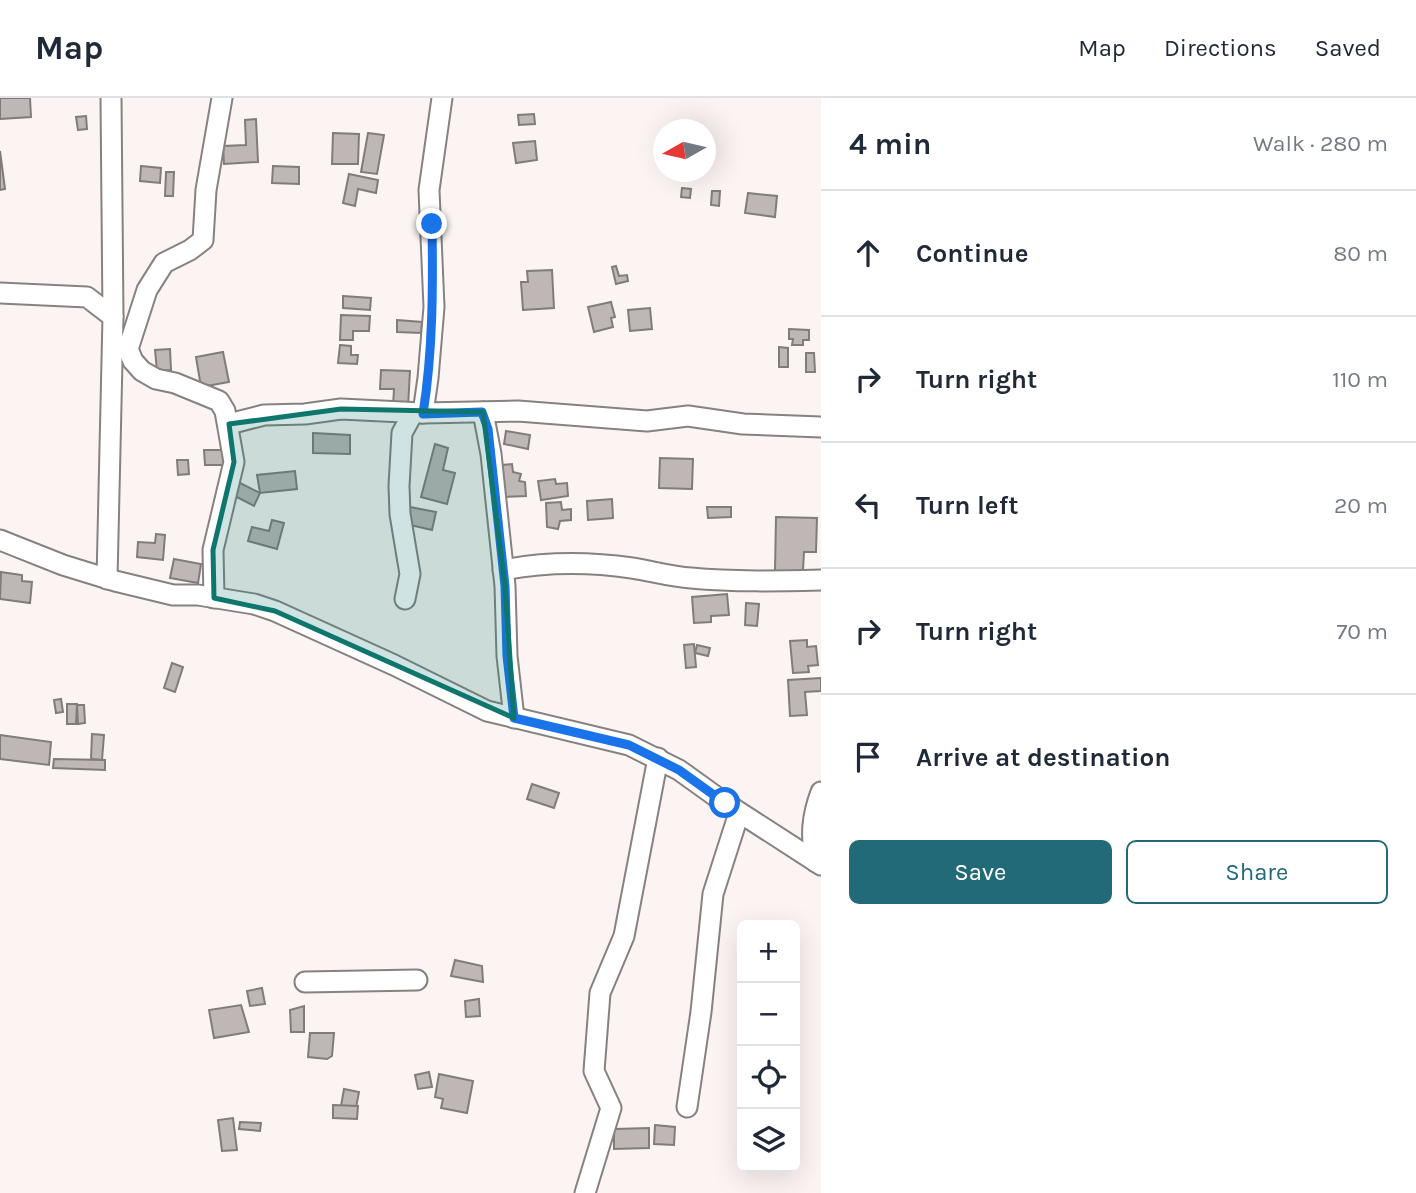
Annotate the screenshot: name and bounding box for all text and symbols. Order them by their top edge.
text: Map [35,29,103,67]
text: Map [1078,34,1126,62]
text: Directions [1164,34,1277,62]
text: Saved [1315,34,1381,62]
north arrow [653,119,716,182]
text: 4 min [849,126,931,162]
text: Walk · 280 m [1253,130,1388,157]
route end [416,208,447,239]
icon: ahead [849,234,887,272]
text: Continue [916,238,1028,269]
text: 80 m [1333,240,1388,267]
icon: right [849,360,887,398]
text: Turn right [916,364,1037,395]
text: 110 m [1332,366,1388,393]
icon: left [849,486,887,524]
text: Turn left [916,490,1018,521]
text: 20 m [1334,492,1388,519]
icon: right [849,612,887,650]
text: Turn right [916,616,1037,647]
text: 70 m [1337,618,1388,645]
icon: arrive [849,738,887,776]
text: Arrive at destination [916,742,1170,773]
route start [709,787,740,818]
button: Save [849,840,1112,904]
button: Share [1126,840,1388,904]
map controls [737,920,800,1172]
button: + [737,920,800,983]
button: − [737,983,800,1046]
button: locate [737,1046,800,1109]
button: layers [737,1109,800,1172]

